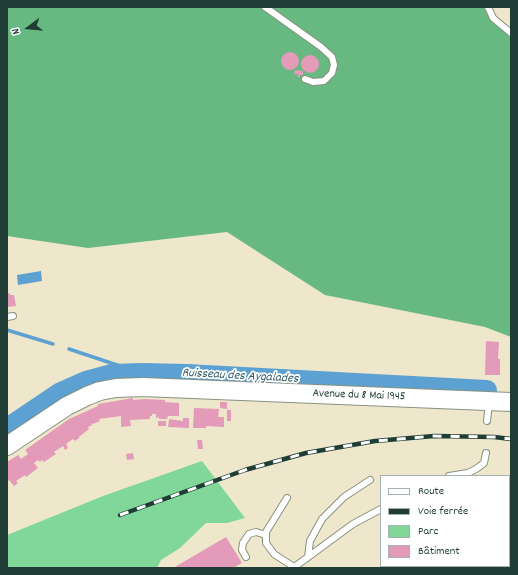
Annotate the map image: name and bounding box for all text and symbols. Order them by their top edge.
north arrow [8,8,48,48]
text: N [8,26,25,36]
water label: Ruisseau des Aygalades [181,366,299,388]
street label: Avenue du 8 Mai 1945 [312,387,406,405]
legend [380,475,510,567]
text: Route [418,483,444,500]
text: Voie ferrée [418,503,468,520]
text: Parc [418,523,438,540]
text: Bâtiment [418,543,460,560]

